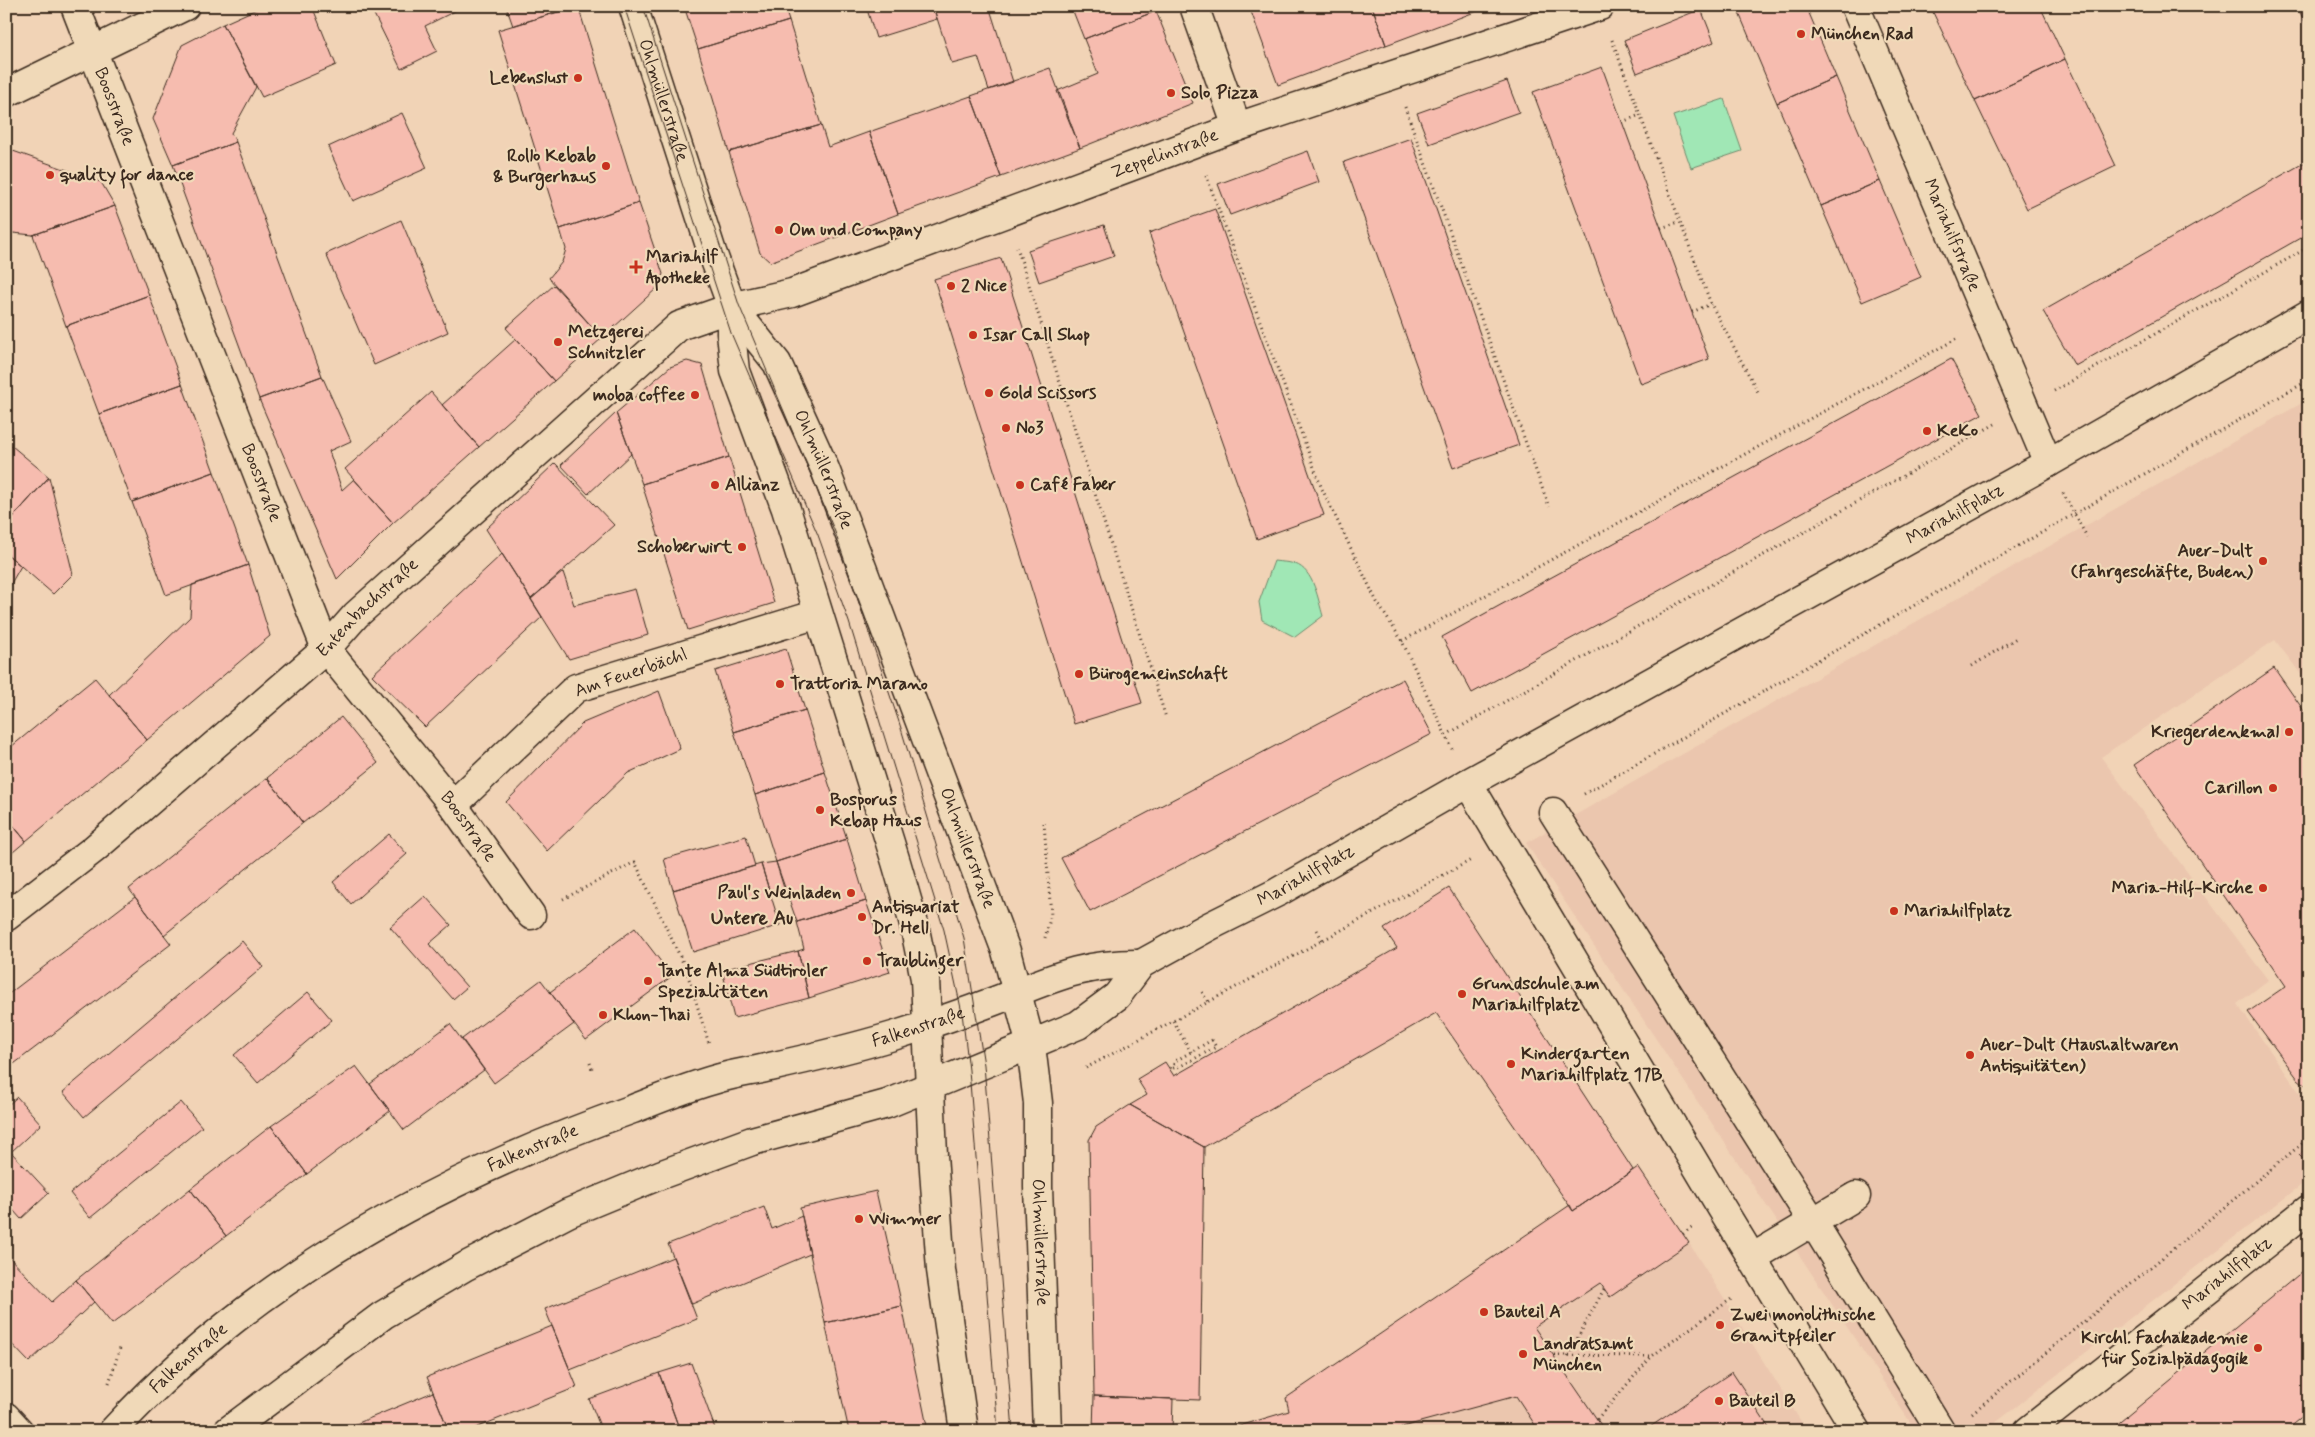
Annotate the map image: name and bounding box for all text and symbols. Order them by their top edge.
place label: München Rad [1811,22,1913,46]
marker: München Rad [1795,28,1807,40]
street label: Ohlmüllerstraße [632,36,694,165]
street label: Boosstraße [88,64,140,149]
place label: Lebenslust [489,66,569,90]
marker: Lebenslust [572,72,584,84]
place label: Solo Pizza [1181,81,1259,105]
marker: Solo Pizza [1165,87,1177,99]
street label: Zeppelinstraße [1108,123,1222,185]
place label: Rollo Kebab & Burgerhaus [493,144,596,191]
marker: Rollo Kebab & Burgerhaus [600,160,612,172]
place label: quality for dance [59,163,194,189]
marker: quality for dance [44,169,56,181]
street label: Mariahilfstraße [1917,175,1986,296]
place label: Om und Company [789,218,922,242]
marker: Om und Company [773,224,785,236]
place label: Mariahilf Apotheke [646,245,718,291]
marker: Mariahilf Apotheke [630,261,642,273]
place label: 2 Nice [961,274,1007,298]
marker: 2 Nice [945,280,957,292]
place label: Metzgerei Schnitzler [568,320,646,365]
place label: Isar Call Shop [983,323,1090,347]
marker: Isar Call Shop [967,329,979,341]
marker: Metzgerei Schnitzler [552,336,564,348]
place label: Gold Scissors [999,381,1096,405]
place label: moba coffee [593,383,685,407]
marker: Gold Scissors [983,387,995,399]
marker: moba coffee [689,389,701,401]
street label: Ohlmüllerstraße [788,406,859,533]
place label: No3 [1016,416,1044,440]
place label: KeKo [1937,419,1978,443]
marker: No3 [1000,422,1012,434]
marker: KeKo [1921,425,1933,437]
street label: Boosstraße [235,440,287,526]
place label: Allianz [725,473,780,497]
place label: Café Faber [1030,473,1116,497]
street label: Mariahilfplatz [1902,478,2008,551]
marker: Allianz [709,479,721,491]
marker: Café Faber [1014,479,1026,491]
place label: Schoberwirt [637,535,732,559]
place label: Auer-Dult (Fahrgeschäfte, Buden) [2071,539,2254,584]
marker: Schoberwirt [736,541,748,553]
street label: Entenbachstraße [312,553,424,664]
marker: Auer-Dult (Fahrgeschäfte, Buden) [2257,555,2269,567]
street label: Am Feuerbächl [572,643,690,703]
place label: Bürogemeinschaft [1089,662,1228,686]
marker: Bürogemeinschaft [1073,668,1085,680]
place label: Trattoria Marano [790,672,928,696]
marker: Trattoria Marano [774,678,786,690]
place label: Kriegerdenkmal [2151,720,2279,746]
marker: Kriegerdenkmal [2283,726,2295,738]
place label: Carillon [2204,776,2263,800]
marker: Carillon [2267,782,2279,794]
street label: Ohlmüllerstraße [934,784,1001,912]
street label: Boosstraße [435,786,502,867]
place label: Bosporus Kebap Haus [830,788,922,833]
marker: Bosporus Kebap Haus [814,804,826,816]
street label: Mariahilfplatz [1253,839,1359,912]
place label: Maria-Hilf-Kirche [2112,876,2253,900]
place label: Paul's Weinladen [718,881,841,905]
marker: Maria-Hilf-Kirche [2257,882,2269,894]
marker: Paul's Weinladen [845,887,857,899]
place label: Antiquariat Dr. Hell [872,895,960,940]
place label: Mariahilfplatz [1904,899,2012,923]
district label: Untere Au [711,905,793,932]
marker: Mariahilfplatz [1888,905,1900,917]
marker: Antiquariat Dr. Hell [856,911,868,923]
place label: Traublinger [877,949,964,975]
marker: Traublinger [861,955,873,967]
place label: Tante Alma Südtiroler Spezialitäten [658,959,828,1004]
place label: Grundschule am Mariahilfplatz [1472,972,1600,1017]
marker: Tante Alma Südtiroler Spezialitäten [642,975,654,987]
marker: Grundschule am Mariahilfplatz [1456,988,1468,1000]
street label: Falkenstraße [869,1001,968,1054]
place label: Khon-Thai [613,1003,691,1027]
marker: Khon-Thai [597,1009,609,1021]
place label: Auer-Dult (Haushaltwaren Antiquitäten) [1980,1033,2179,1078]
place label: Kindergarten Mariahilfplatz 17B [1521,1042,1663,1087]
marker: Auer-Dult (Haushaltwaren Antiquitäten) [1964,1049,1976,1061]
marker: Kindergarten Mariahilfplatz 17B [1505,1058,1517,1070]
street label: Falkenstraße [483,1118,582,1178]
street label: Ohlmüllerstraße [1026,1179,1054,1307]
place label: Wimmer [868,1207,942,1231]
marker: Wimmer [853,1213,865,1225]
street label: Mariahilfplatz [2177,1231,2277,1316]
place label: Bauteil A [1494,1300,1561,1324]
place label: Zwei monolithische Granitpfeiler [1730,1303,1876,1348]
marker: Bauteil A [1478,1306,1490,1318]
street label: Falkenstraße [144,1317,233,1399]
marker: Zwei monolithische Granitpfeiler [1714,1319,1726,1331]
place label: Kirchl. Fachakademie für Sozialpädagogik [2081,1326,2248,1373]
place label: Landratsamt München [1533,1332,1634,1377]
marker: Kirchl. Fachakademie für Sozialpädagogik [2252,1342,2264,1354]
marker: Landratsamt München [1517,1348,1529,1360]
place label: Bauteil B [1729,1389,1796,1413]
marker: Bauteil B [1713,1395,1725,1407]

